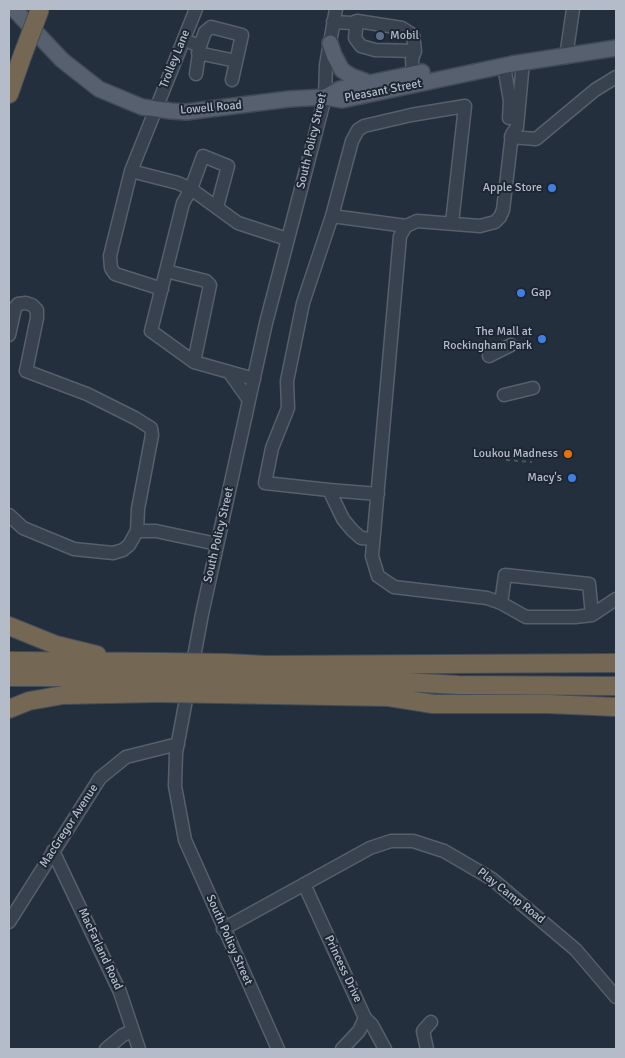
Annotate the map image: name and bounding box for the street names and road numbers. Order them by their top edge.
street label: Trolley Lane [157,28,193,90]
street label: Pleasant Street [343,76,423,106]
street label: South Policy Street [294,92,330,190]
street label: Lowell Road [180,98,242,118]
street label: South Policy Street [201,486,237,584]
street label: MacGregor Avenue [37,782,101,870]
street label: Play Camp Road [474,865,548,927]
street label: South Policy Street [203,893,255,987]
street label: MacFarland Road [75,906,125,992]
street label: Princess Drive [321,933,365,1005]

